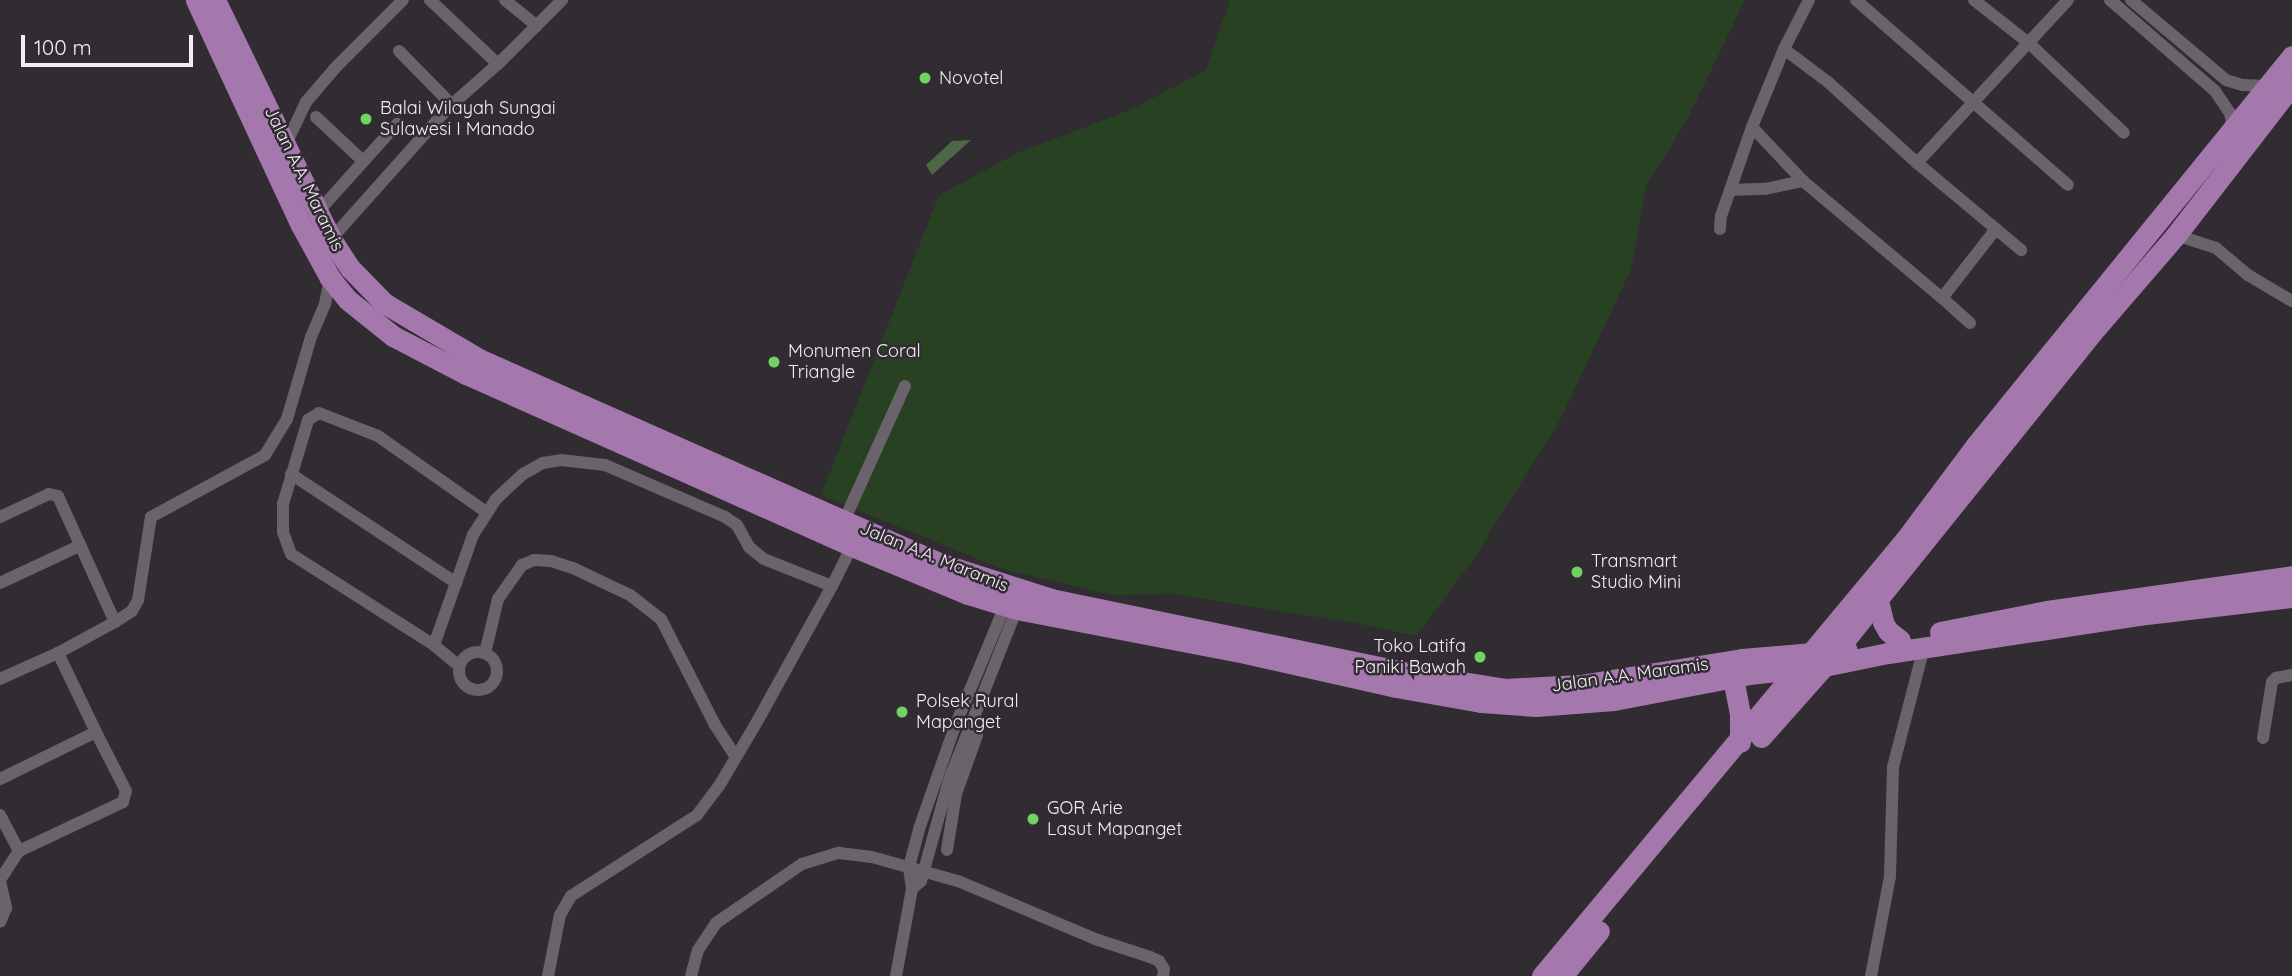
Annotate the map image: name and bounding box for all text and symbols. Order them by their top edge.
scale bar [24,21,196,65]
text: 100 m [34,34,92,60]
place label: Novotel [939,67,1004,89]
marker: Novotel [917,70,933,86]
place label: Balai Wilayah Sungai Sulawesi I Manado [380,98,556,140]
street label: Jalan A.A. Maramis [260,103,348,255]
marker: Balai Wilayah Sungai Sulawesi I Manado [358,111,374,127]
place label: Monumen Coral Triangle [788,341,921,384]
marker: Monumen Coral Triangle [766,354,782,370]
street label: Jalan A.A. Maramis [857,517,1011,597]
place label: Transmart Studio Mini [1591,551,1681,594]
marker: Transmart Studio Mini [1569,564,1585,580]
place label: Toko Latifa Paniki Bawah [1355,636,1466,678]
marker: Toko Latifa Paniki Bawah [1472,649,1488,665]
street label: Jalan A.A. Maramis [1550,653,1710,697]
place label: Polsek Rural Mapanget [916,691,1019,734]
marker: Polsek Rural Mapanget [894,704,910,720]
place label: GOR Arie Lasut Mapanget [1047,798,1182,840]
marker: GOR Arie Lasut Mapanget [1025,811,1041,827]

